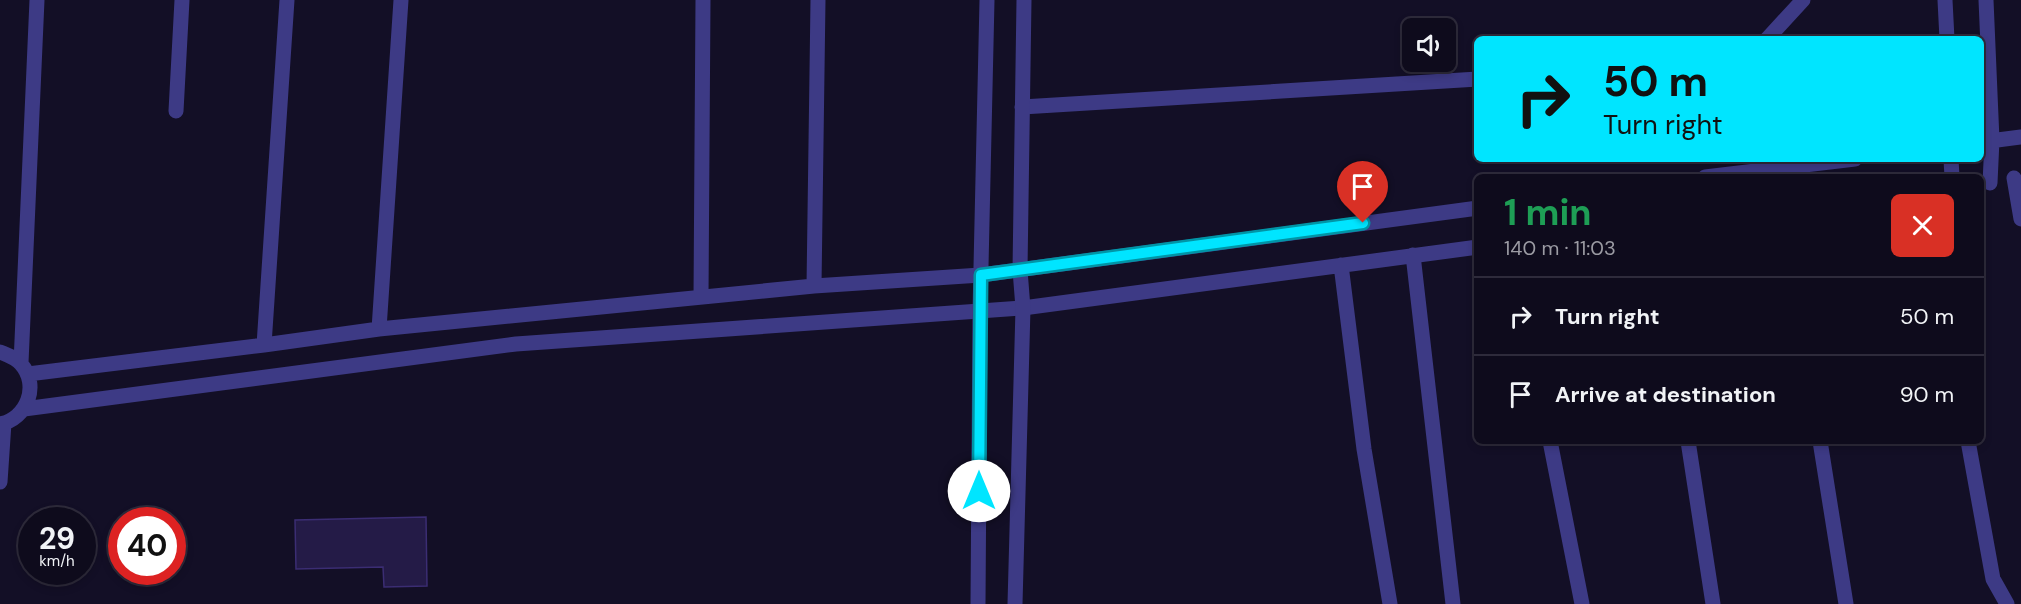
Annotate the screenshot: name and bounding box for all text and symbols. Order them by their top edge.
map controls [1402,18,1456,72]
button: sound [1402,18,1456,72]
text: 50 m [1603,54,1708,109]
icon: right [1504,60,1582,138]
text: Turn right [1603,107,1723,142]
pin [1337,161,1388,223]
icon: arrive [1346,170,1379,203]
text: 1 min [1504,189,1592,236]
button: close [1891,194,1954,257]
text: 140 m · 11:03 [1504,235,1616,261]
icon: right [1504,300,1537,333]
text: Turn right [1555,302,1660,331]
text: 50 m [1900,302,1954,331]
icon: arrive [1504,378,1537,411]
text: Arrive at destination [1555,380,1776,409]
text: 90 m [1900,380,1954,409]
position arrow [947,459,1011,523]
speed limit sign: 40 [108,507,186,585]
text: 29 [39,519,75,558]
text: km/h [39,551,75,571]

